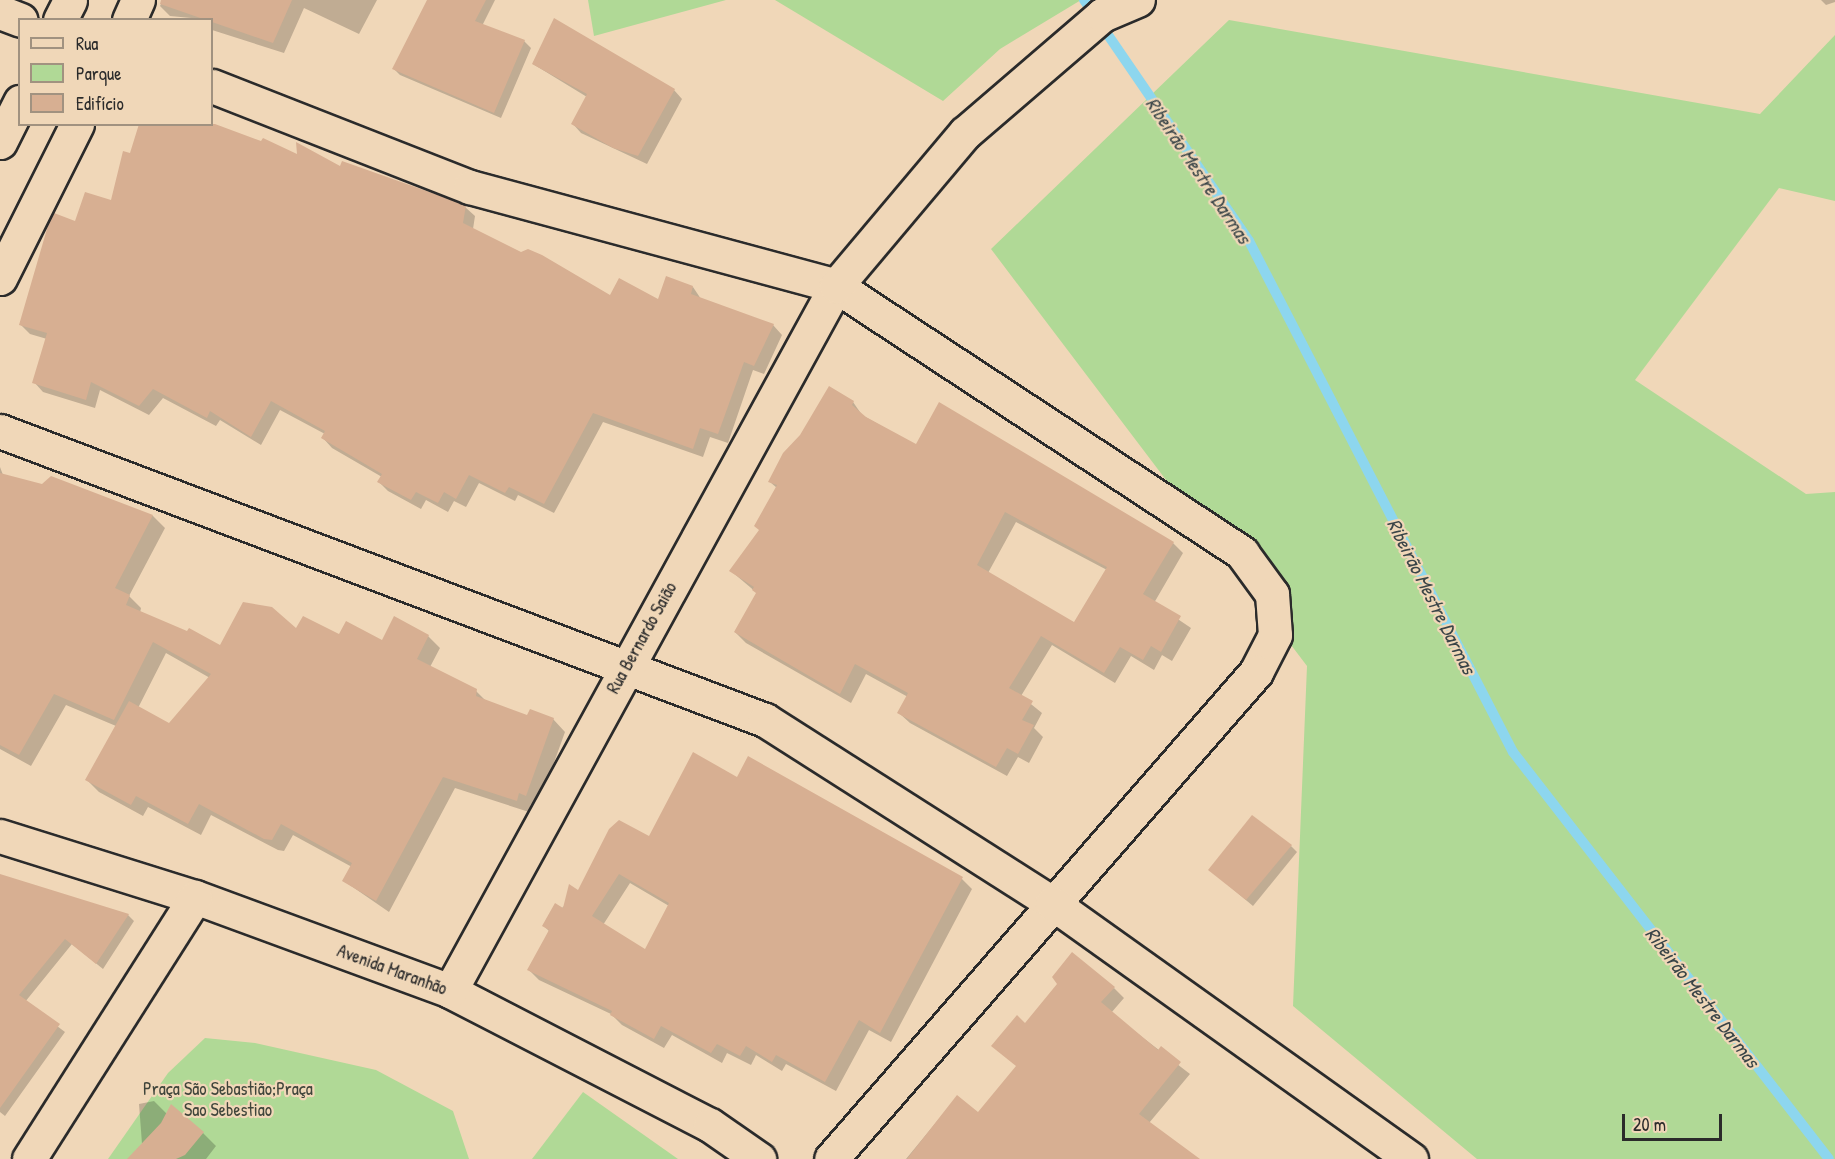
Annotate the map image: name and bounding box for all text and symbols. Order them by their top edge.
legend [18,18,213,126]
text: Rua [76,31,98,56]
text: Parque [76,61,121,86]
text: Edifício [76,91,124,116]
water label: Ribeirão Mestre Darmas [1141,92,1257,248]
water label: Ribeirão Mestre Darmas [1382,514,1482,678]
street label: Rua Bernardo Saião [602,579,682,697]
water label: Ribeirão Mestre Darmas [1641,922,1765,1072]
street label: Avenida Maranhão [334,940,450,1000]
park label: Praça São Sebastião;Praça Sao Sebestiao [143,1079,313,1122]
scale bar [1625,1102,1726,1140]
text: 20 m [1633,1112,1666,1137]

